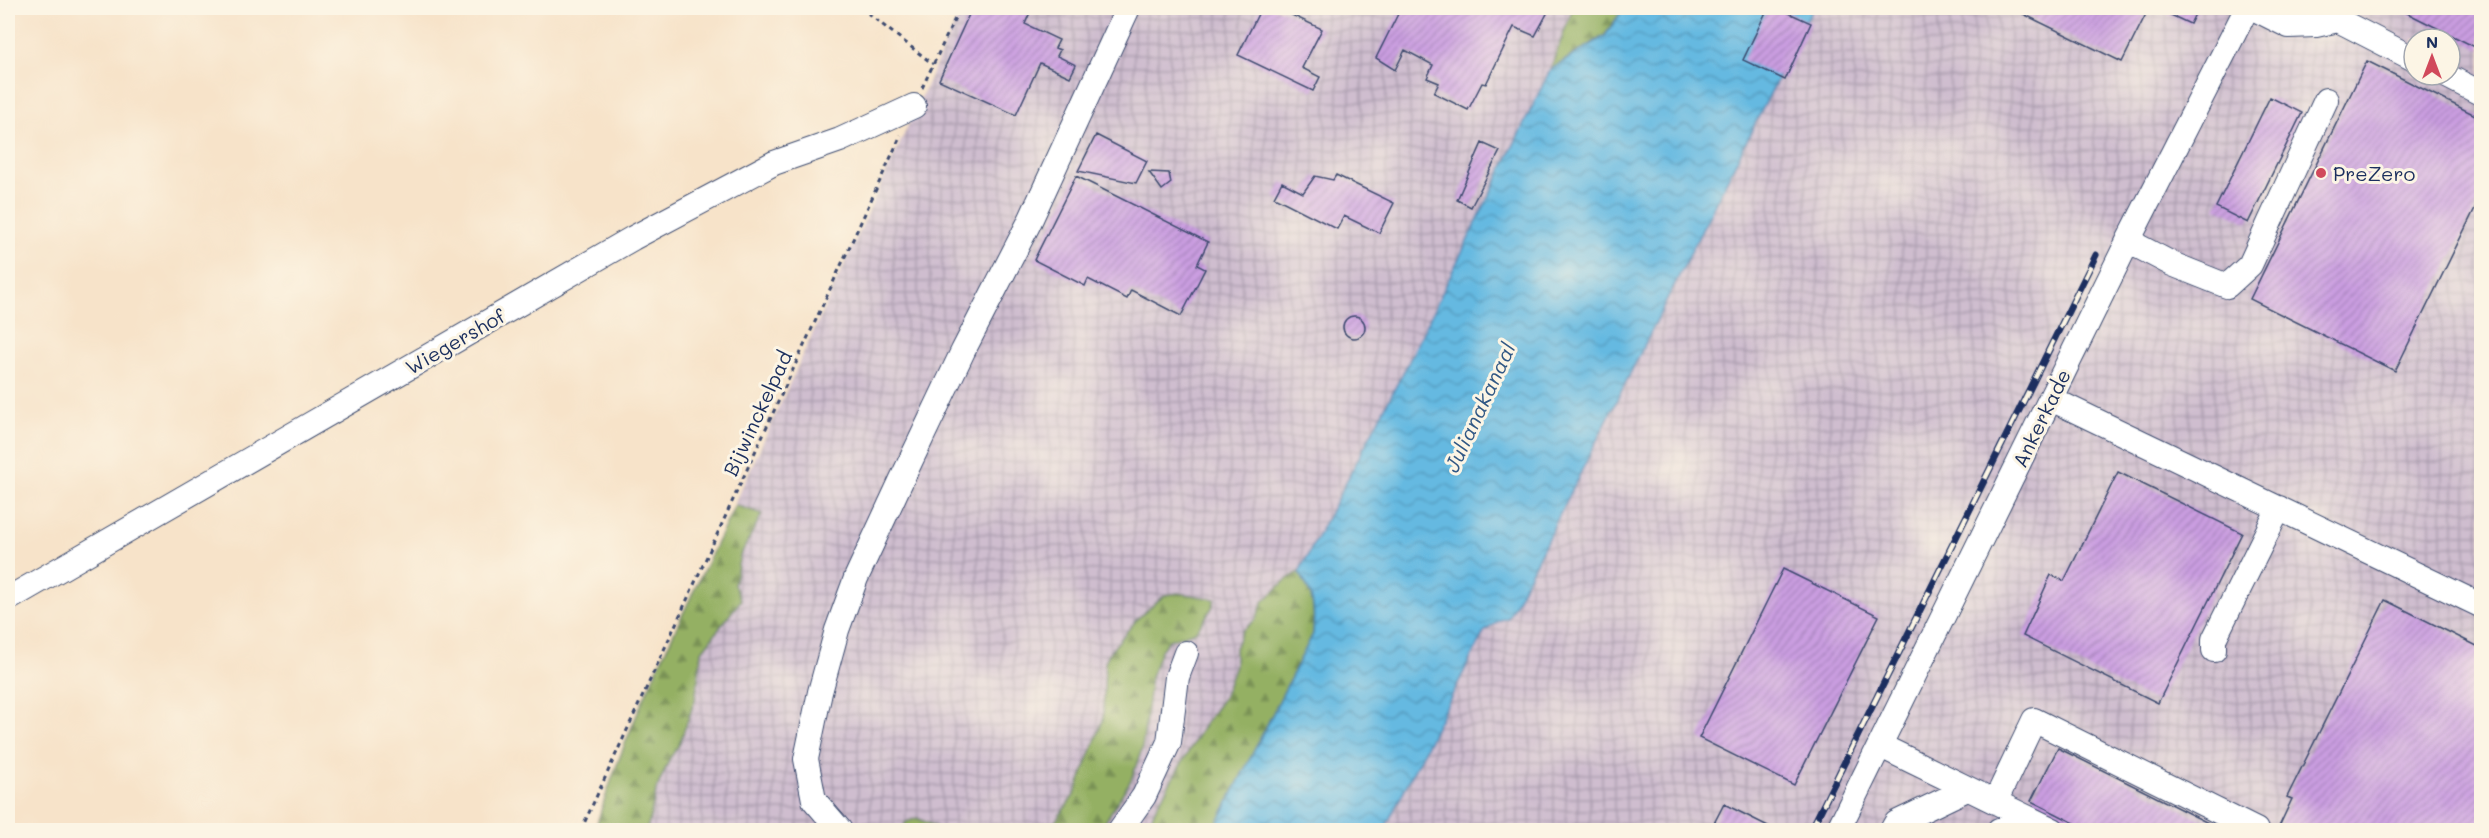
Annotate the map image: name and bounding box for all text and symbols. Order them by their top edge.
north arrow [2402,27,2462,87]
text: N [2426,31,2438,52]
place label: PreZero [2333,160,2416,186]
marker: PreZero [2314,166,2328,180]
street label: Wiegershof [401,301,510,380]
water label: Julianakanaal [1437,337,1521,476]
street label: Bijwinckelpad [717,346,797,480]
street label: Ankerkade [2006,365,2076,471]

